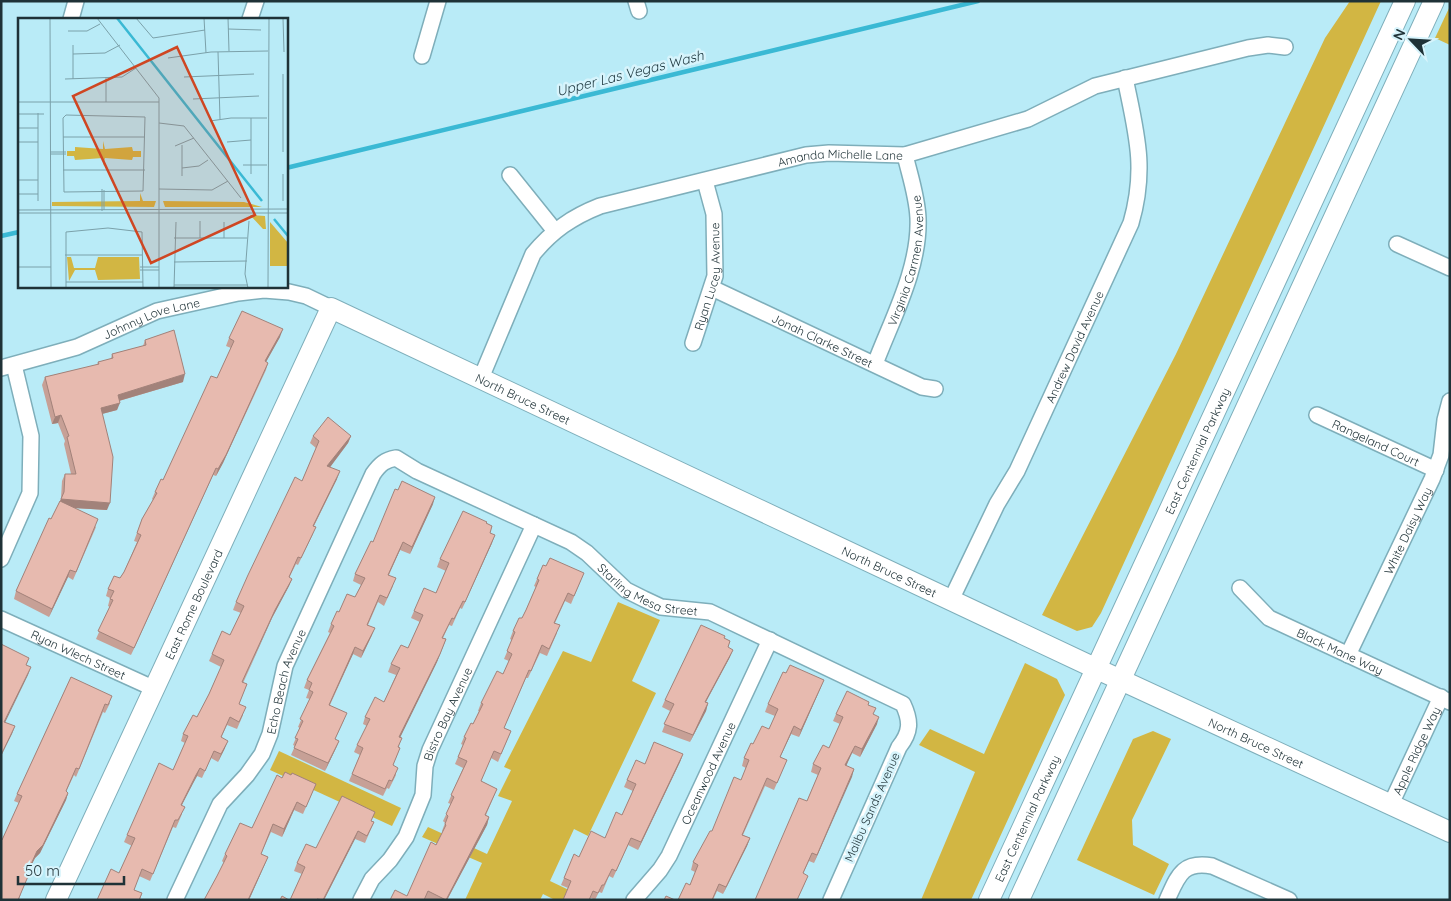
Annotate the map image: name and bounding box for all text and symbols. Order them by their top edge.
north arrow [1386,15,1436,65]
inset map [18,18,288,288]
text: N [1389,26,1410,43]
water label: Upper Las Vegas Wash [554,46,707,100]
street label: Amanda Michelle Lane [776,145,903,169]
street label: Virginia Carmen Avenue [884,194,926,328]
street label: Ryan Lucey Avenue [690,222,723,332]
street label: Andrew David Avenue [1042,288,1107,405]
street label: Johnny Love Lane [100,294,201,342]
street label: Jonah Clarke Street [769,310,875,370]
street label: North Bruce Street [473,370,573,427]
street label: East Centennial Parkway [1161,385,1233,516]
street label: Rangeland Court [1330,416,1422,469]
street label: White Daisy Way [1380,484,1435,577]
street label: North Bruce Street [839,542,939,600]
street label: East Rome Boulevard [161,547,225,662]
street label: Starling Mesa Street [595,560,698,618]
street label: Black Mane Way [1294,624,1386,677]
street label: Ryan Wlech Street [29,626,128,682]
street label: Echo Beach Avenue [263,626,309,735]
street label: Bistro Bay Avenue [420,664,475,762]
street label: Apple Ridge Way [1389,704,1443,797]
street label: North Bruce Street [1206,714,1306,771]
street label: Oceanwood Avenue [677,719,738,827]
street label: Malibu Sands Avenue [841,750,903,864]
street label: East Centennial Parkway [991,753,1063,884]
scale bar [18,854,124,886]
text: 50 m [25,861,60,880]

